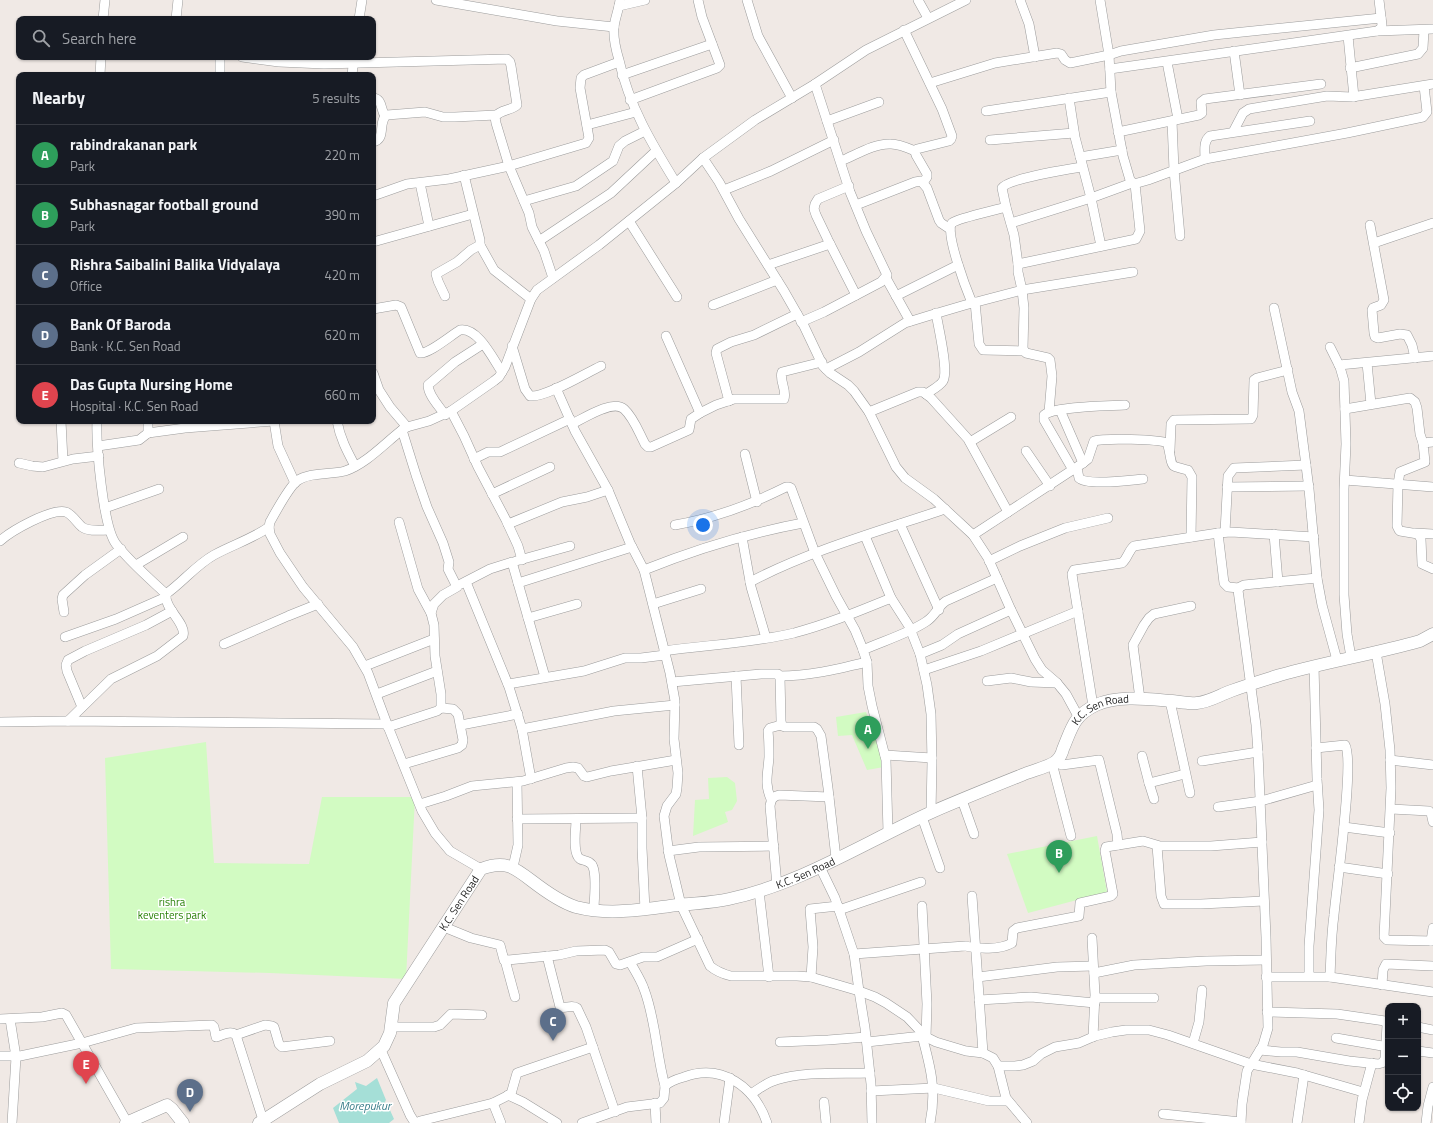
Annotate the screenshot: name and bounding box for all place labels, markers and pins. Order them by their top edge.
pin: A [855,716,881,749]
pin: B [1046,840,1072,873]
pin: C [540,1008,566,1041]
pin: E [73,1051,99,1084]
pin: D [177,1079,203,1112]

